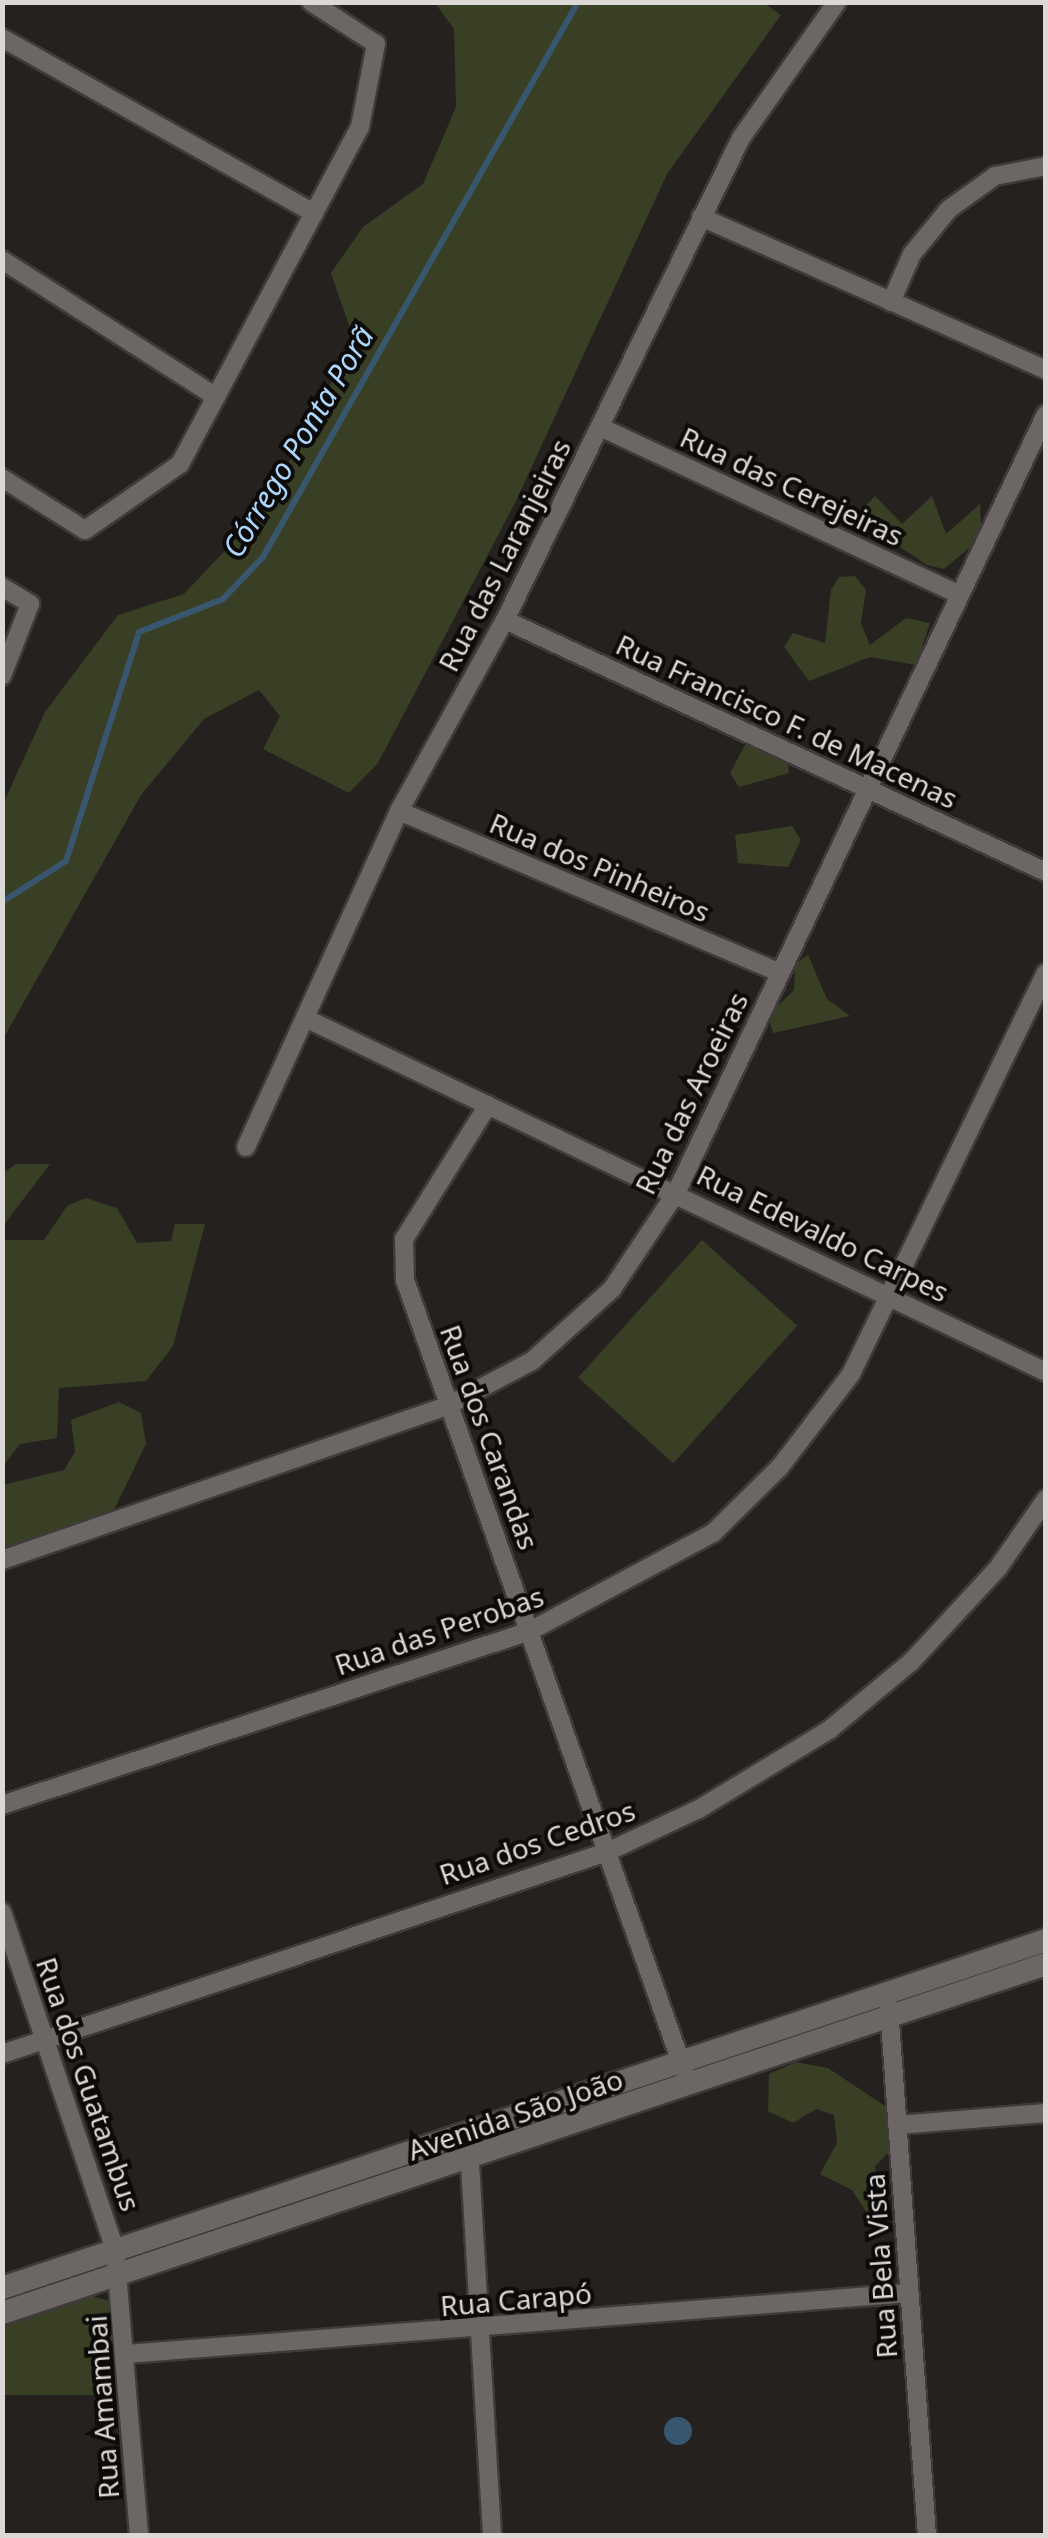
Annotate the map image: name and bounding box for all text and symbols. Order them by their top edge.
water label: Córrego Ponta Porã [215,320,381,564]
street label: Rua das Cerejeiras [675,420,909,552]
street label: Rua das Laranjeiras [431,433,577,677]
street label: Rua Francisco F. de Macenas [611,627,963,815]
street label: Rua dos Pinheiros [485,805,715,929]
street label: Rua das Aroeiras [628,987,754,1199]
street label: Rua Edevaldo Carpes [692,1157,954,1309]
street label: Rua dos Carandas [434,1320,546,1554]
street label: Rua das Perobas [330,1579,548,1681]
street label: Rua dos Cedros [435,1793,639,1891]
street label: Rua dos Guatambus [30,1953,148,2215]
street label: Avenida São João [403,2061,627,2167]
street label: Rua Bela Vista [857,2172,903,2360]
street label: Rua Carapó [439,2276,593,2322]
street label: Rua Amambai [79,2314,125,2500]

